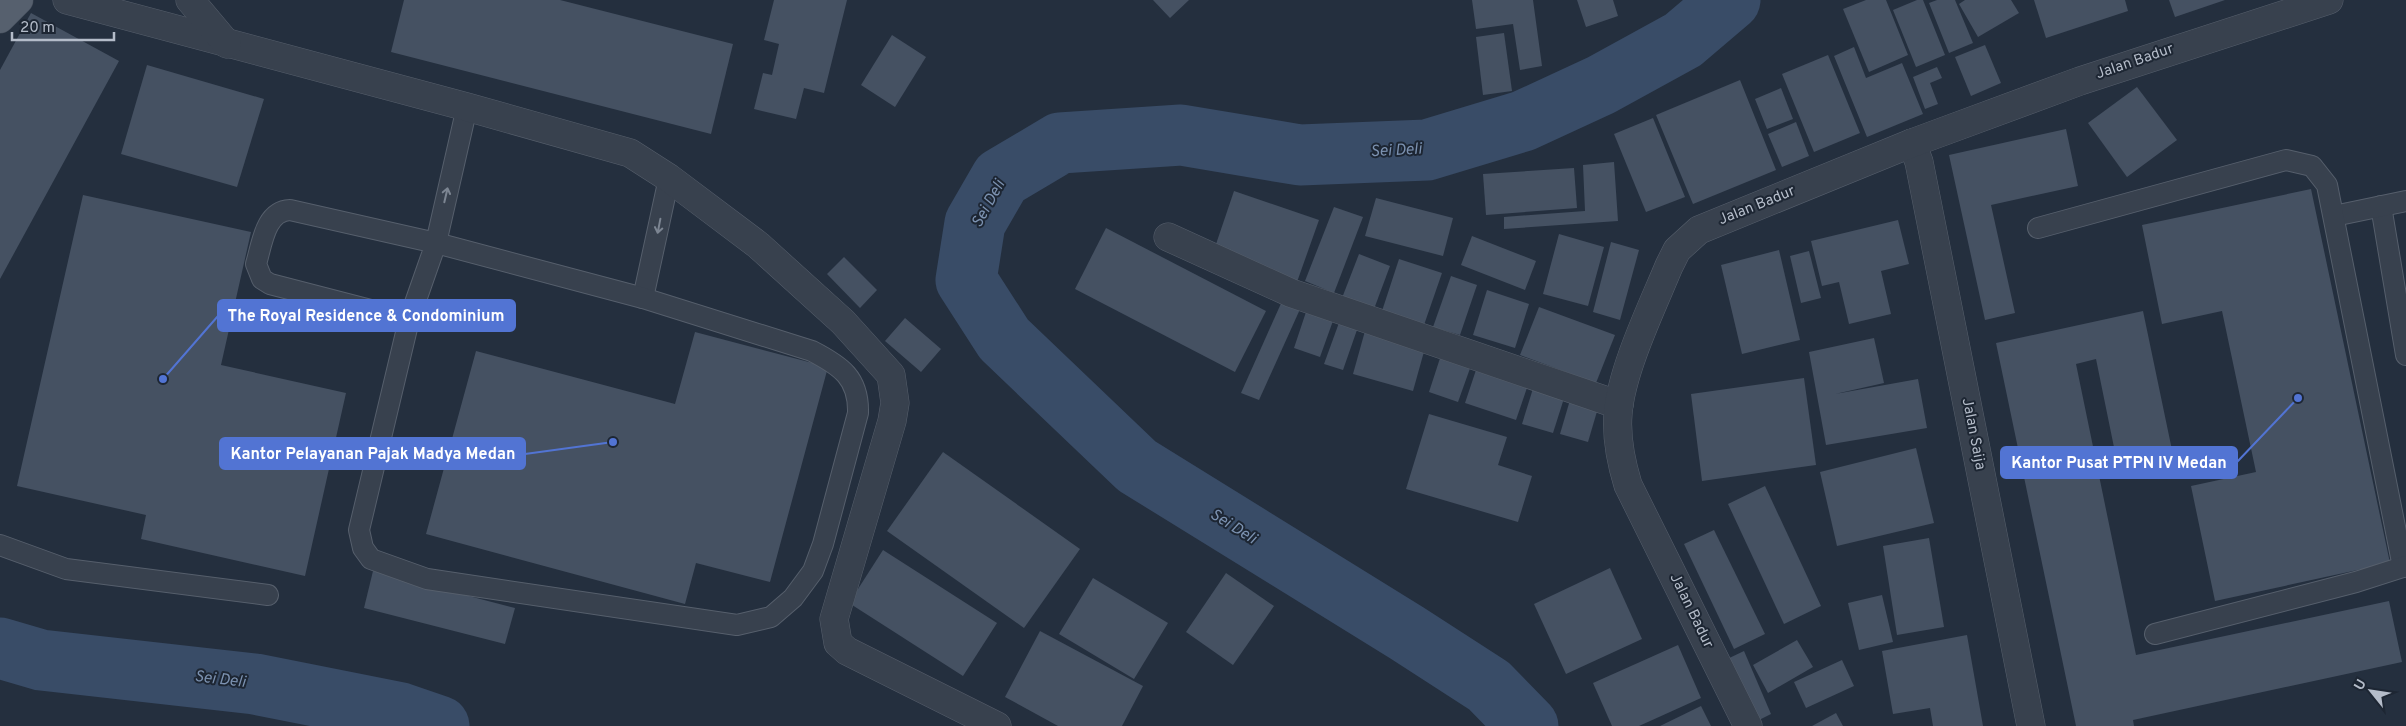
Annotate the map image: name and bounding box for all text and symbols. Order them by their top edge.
scale bar [12,10,115,42]
text: 20 m [20,19,55,38]
street label: Jalan Badur [2094,40,2177,84]
water label: Sei Deli [1370,140,1423,162]
water label: Sei Deli [968,176,1011,231]
street label: Jalan Badur [1716,182,1798,230]
one-way arrow [442,188,451,204]
one-way arrow [654,217,664,233]
callout: The Royal Residence & Condominium [218,300,515,331]
text: The Royal Residence & Condominium [228,307,504,327]
street label: Jalan Saija [1957,396,1989,472]
callout: Kantor Pelayanan Pajak Madya Medan [220,438,525,469]
text: Kantor Pelayanan Pajak Madya Medan [231,445,515,465]
callout: Kantor Pusat PTPN IV Medan [2001,447,2237,478]
text: Kantor Pusat PTPN IV Medan [2011,454,2227,474]
water label: Sei Deli [1206,505,1261,550]
street label: Jalan Badur [1665,570,1717,652]
north arrow [2346,666,2396,716]
water label: Sei Deli [193,667,248,693]
text: U [2351,677,2371,694]

